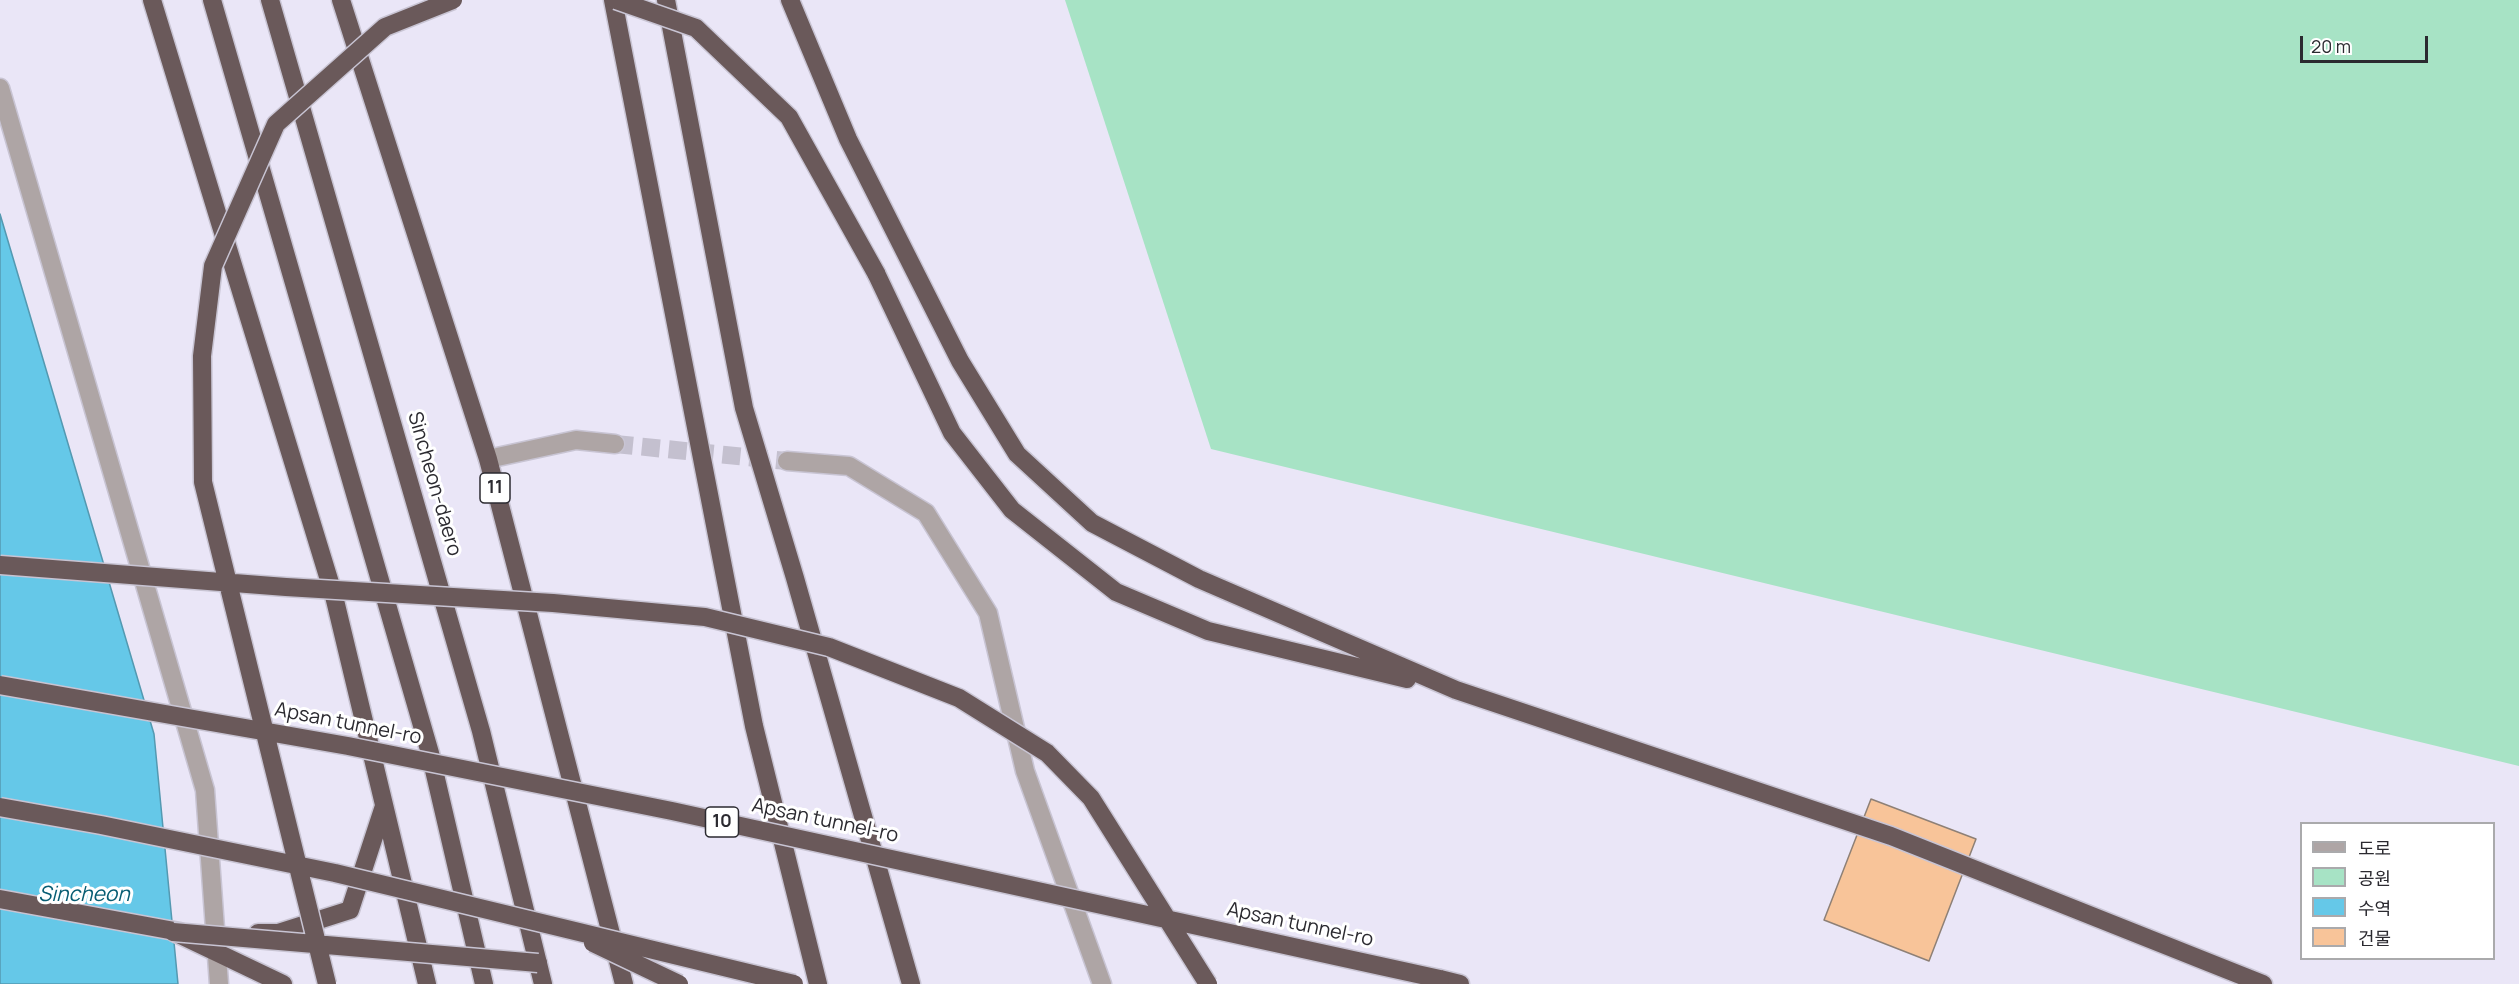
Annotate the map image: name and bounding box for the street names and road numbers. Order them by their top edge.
street label: Sincheon-daero [402,409,466,559]
road number: 11 [480,473,510,503]
street label: Apsan tunnel-ro [273,698,423,750]
street label: Apsan tunnel-ro [750,794,900,848]
road number: 10 [706,807,738,837]
street label: Apsan tunnel-ro [1225,898,1375,952]

